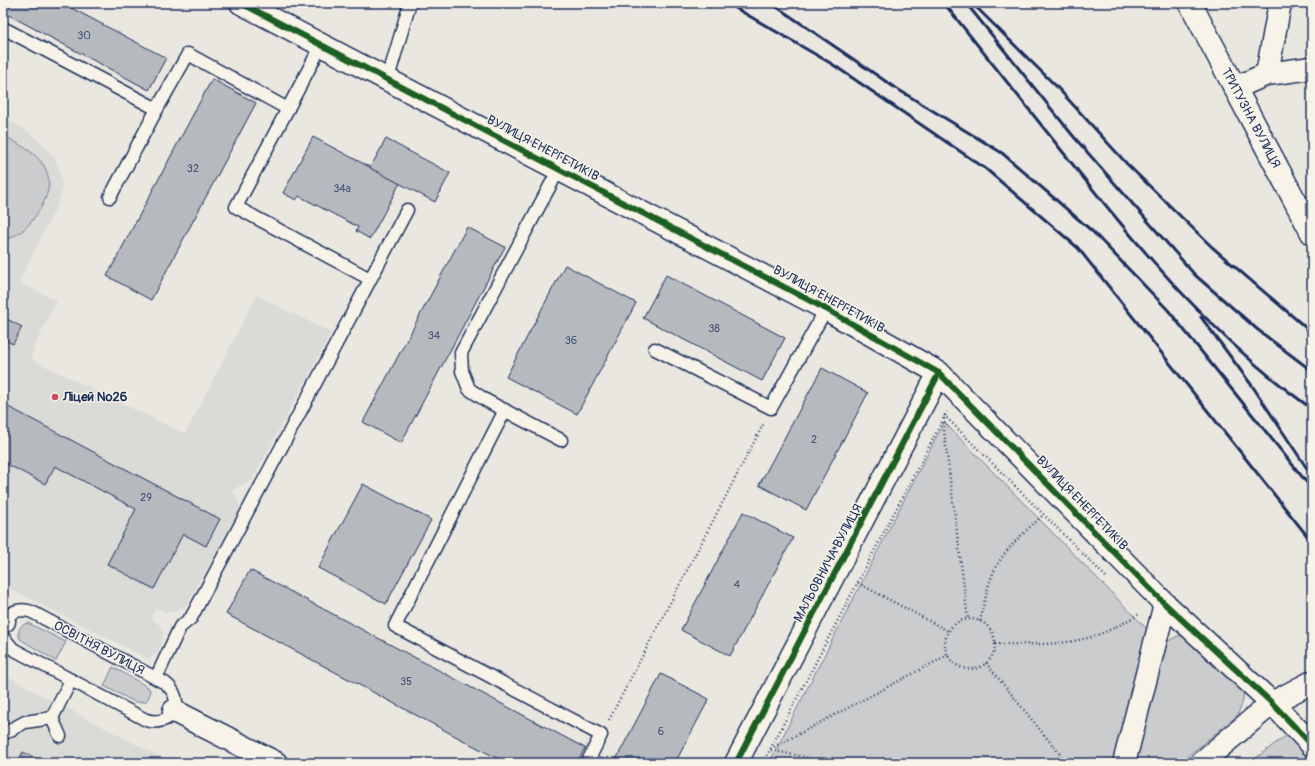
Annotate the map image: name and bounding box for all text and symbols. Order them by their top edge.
house number: 30 [77,29,91,42]
street label: ТРИТУЗНА ВУЛИЦЯ [1218,65,1284,171]
street label: ВУЛИЦЯ ЕНЕРГЕТИКІВ [484,112,602,184]
house number: 32 [187,162,199,175]
house number: 34а [333,182,351,195]
street label: ВУЛИЦЯ ЕНЕРГЕТИКІВ [770,262,888,336]
house number: 38 [708,322,720,335]
house number: 34 [428,329,441,342]
house number: 36 [565,334,577,347]
place label: Ліцей №26 [62,389,128,405]
marker: Ліцей №26 [50,392,60,402]
house number: 2 [811,433,817,446]
street label: ВУЛИЦЯ ЕНЕРГЕТИКІВ [1033,452,1131,554]
house number: 29 [140,491,152,504]
street label: МАЛЬОВНИЧА ВУЛИЦЯ [790,501,866,625]
house number: 4 [734,578,741,591]
street label: ОСВІТНЯ ВУЛИЦЯ [51,617,147,679]
house number: 35 [400,675,412,688]
house number: 6 [658,725,664,738]

